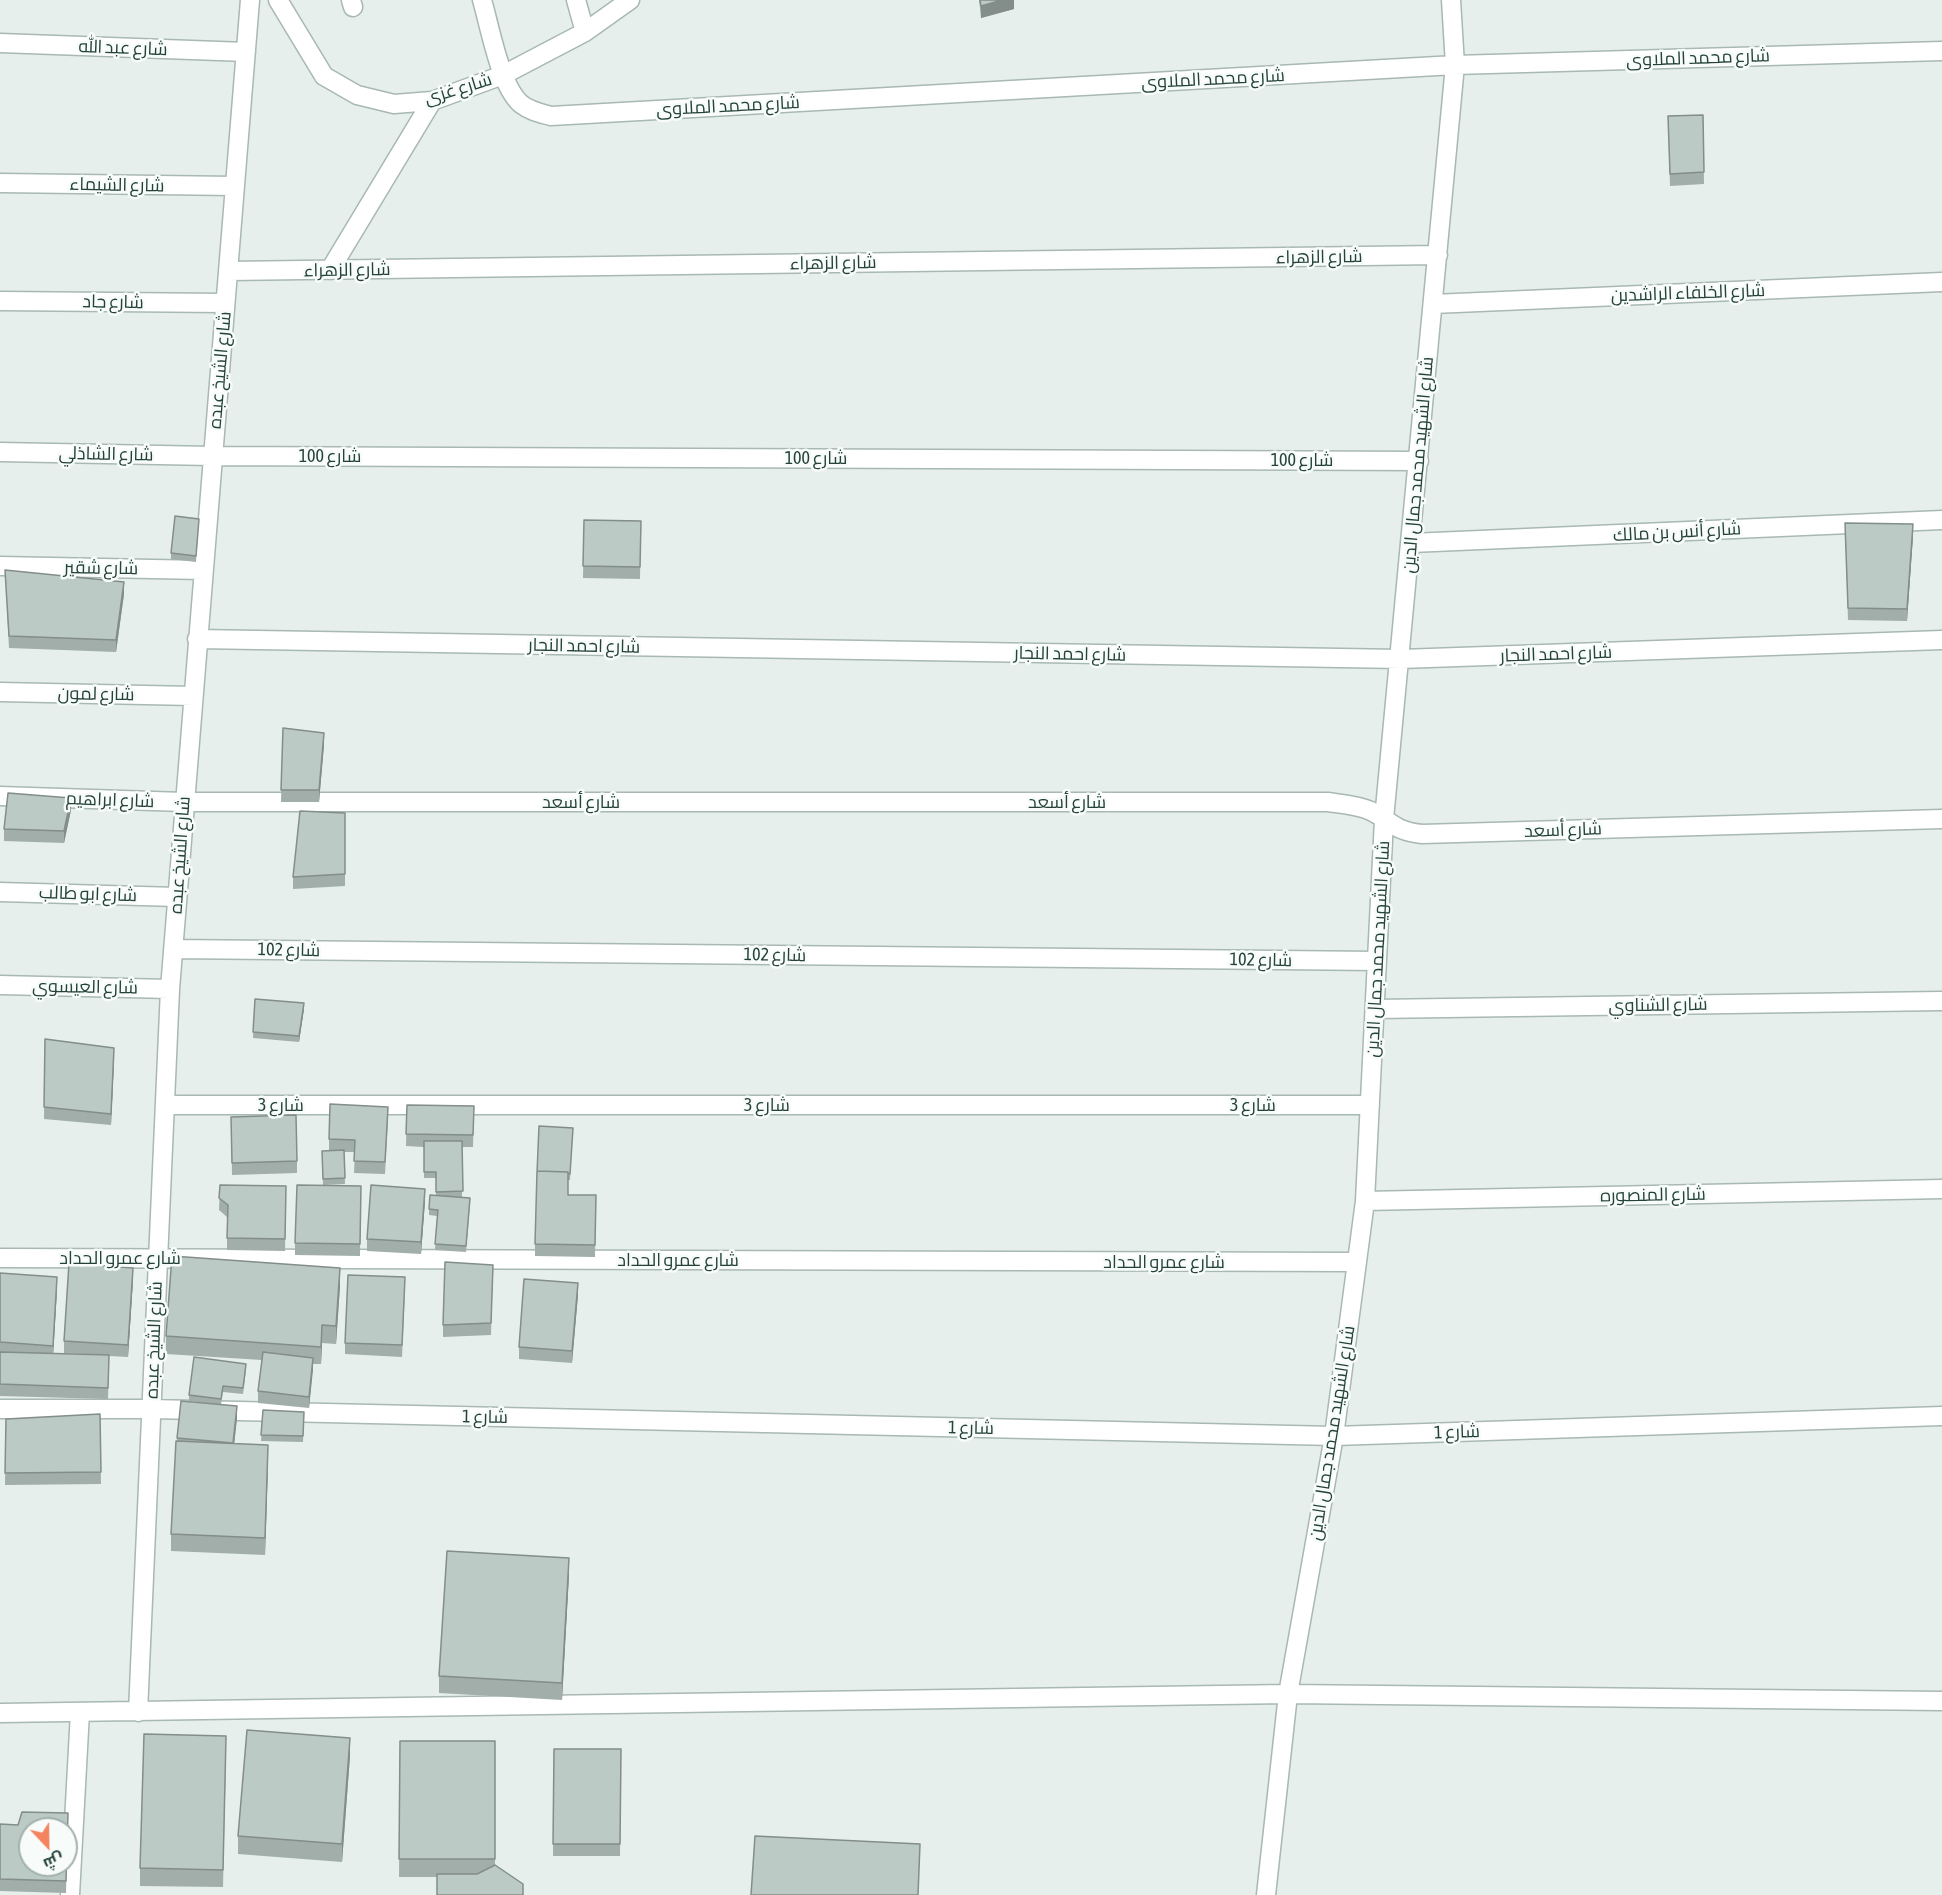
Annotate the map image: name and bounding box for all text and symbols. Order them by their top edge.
street label: شارع عبد الله [78,36,168,60]
street label: شارع محمد الملاوى [1626,45,1770,71]
street label: شارع محمد الملاوى [1141,64,1285,94]
street label: شارع غزى [422,69,494,109]
street label: شارع محمد الملاوى [656,91,800,121]
street label: شارع الشيماء [69,173,165,197]
street label: شارع الزهراء [1275,245,1363,269]
street label: شارع الزهراء [789,251,877,275]
street label: شارع الزهراء [303,258,391,282]
street label: شارع الخلفاء الراشدين [1610,280,1766,306]
street label: شارع جاد [82,291,144,313]
street label: شارع الشيخ عبده [204,310,236,430]
street label: شارع الشهيد محمد جمال الدين [1398,356,1438,574]
street label: شارع الشاذلي [58,442,154,466]
street label: شارع 100 [299,445,361,467]
street label: شارع 100 [785,447,847,469]
street label: شارع 100 [1271,449,1333,471]
street label: شارع أنس بن مالك [1612,518,1742,546]
street label: شارع شقير [64,557,138,579]
street label: شارع احمد النجار [528,634,640,658]
street label: شارع احمد النجار [1499,641,1613,667]
street label: شارع احمد النجار [1014,642,1126,666]
street label: شارع لمون [57,683,135,705]
street label: شارع ابراهيم [65,788,155,812]
street label: شارع أسعد [542,791,620,813]
street label: شارع أسعد [1028,791,1106,813]
street label: شارع الشيخ عبده [165,796,195,914]
street label: شارع أسعد [1524,818,1602,842]
street label: شارع الشهيد محمد جمال الدين [1362,840,1394,1058]
street label: شارع ابو طالب [39,881,137,907]
street label: شارع 102 [257,939,321,961]
street label: شارع 102 [743,944,807,966]
street label: شارع 102 [1229,949,1293,971]
street label: شارع العيسوي [32,975,138,999]
street label: شارع الشناوي [1608,993,1708,1017]
street label: شارع 3 [258,1094,304,1116]
street label: شارع 3 [744,1094,790,1116]
street label: شارع 3 [1230,1094,1276,1116]
street label: شارع المنصوره [1600,1183,1706,1207]
street label: شارع عمرو الحداد [59,1247,181,1269]
street label: شارع عمرو الحداد [617,1249,739,1271]
street label: شارع عمرو الحداد [1103,1251,1225,1273]
street label: شارع الشيخ عبده [141,1281,167,1399]
street label: شارع الشهيد محمد جمال الدين [1304,1324,1360,1542]
street label: شارع 1 [462,1406,508,1428]
street label: شارع 1 [948,1417,994,1439]
street label: شارع 1 [1434,1420,1480,1444]
north arrow [18,1817,78,1877]
text: ش [41,1850,67,1874]

